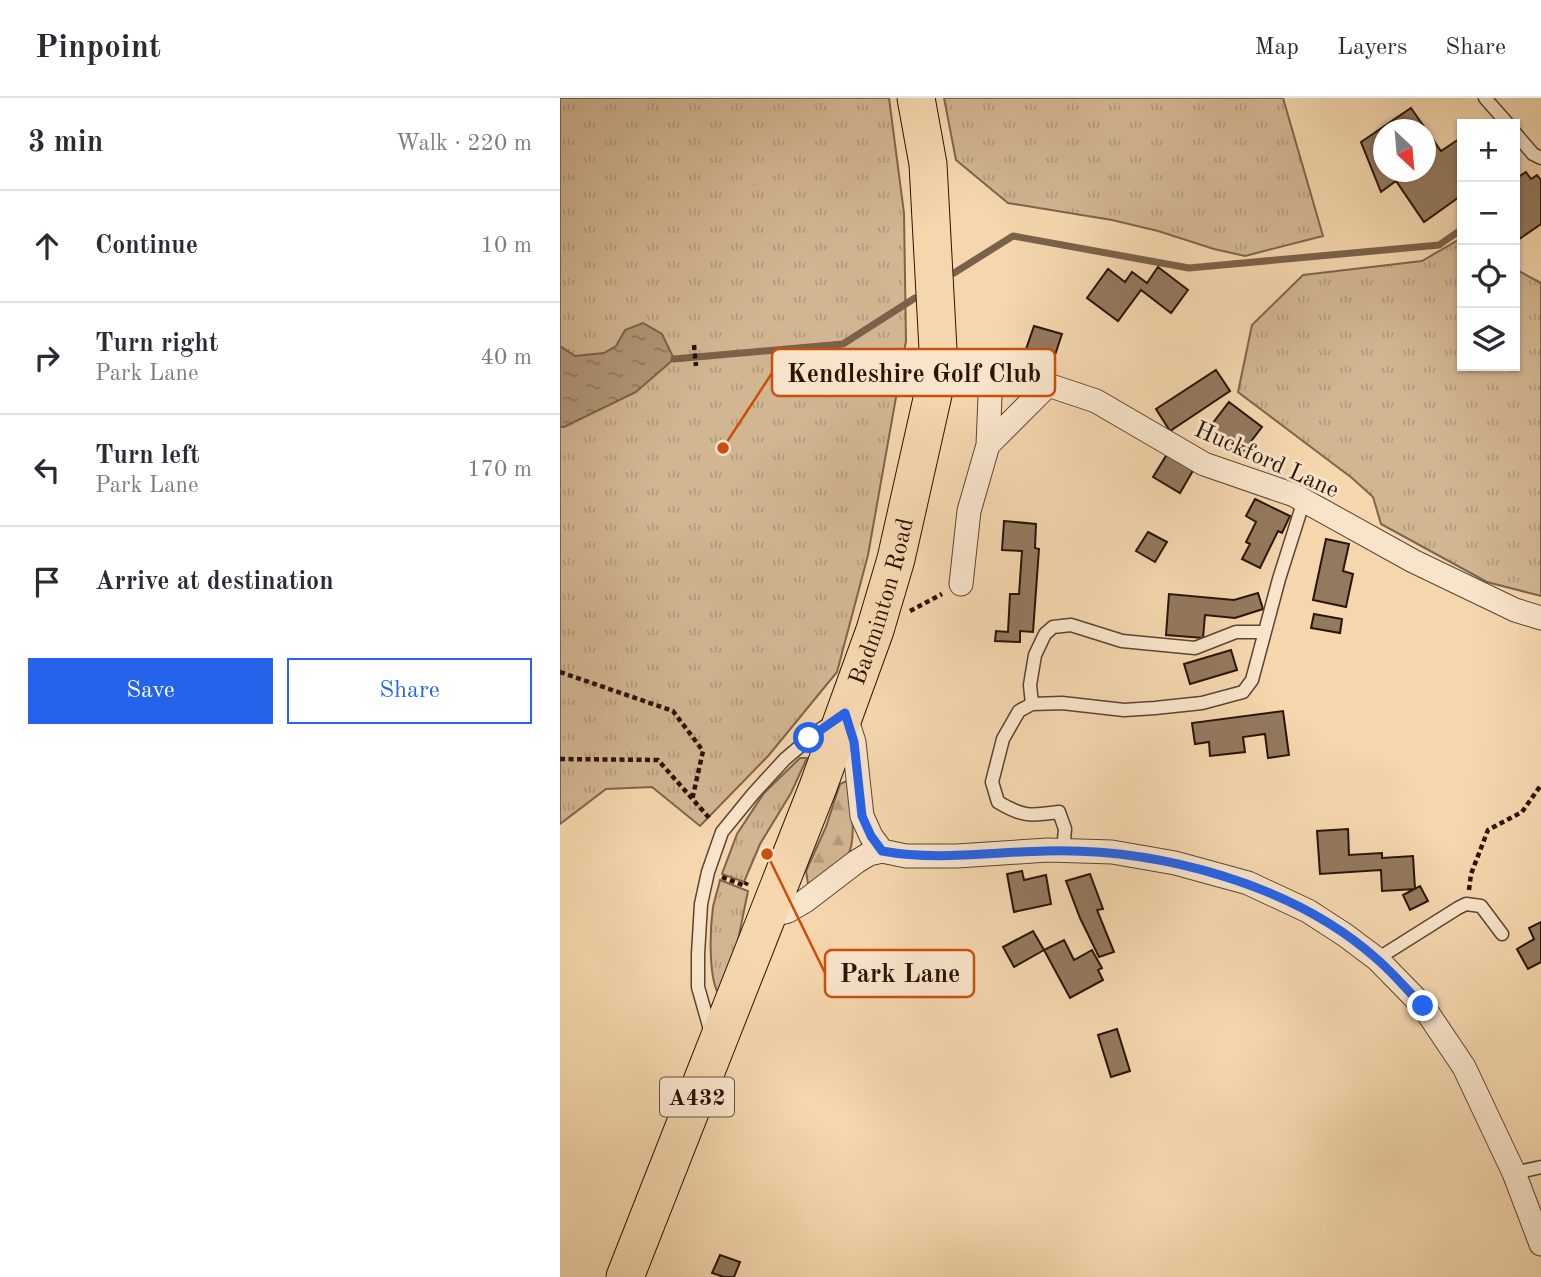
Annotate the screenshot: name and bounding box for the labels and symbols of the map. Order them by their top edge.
north arrow [1373,119,1436,182]
callout: Kendleshire Golf Club [772,349,1055,396]
text: Kendleshire Golf Club [787,362,1041,388]
street label: Huckford Lane [1190,418,1342,503]
street label: Badminton Road [846,516,919,688]
route start [793,722,824,753]
callout: Park Lane [825,950,974,997]
text: Park Lane [840,962,960,988]
route end [1407,990,1438,1021]
road number: A432 [660,1078,734,1116]

